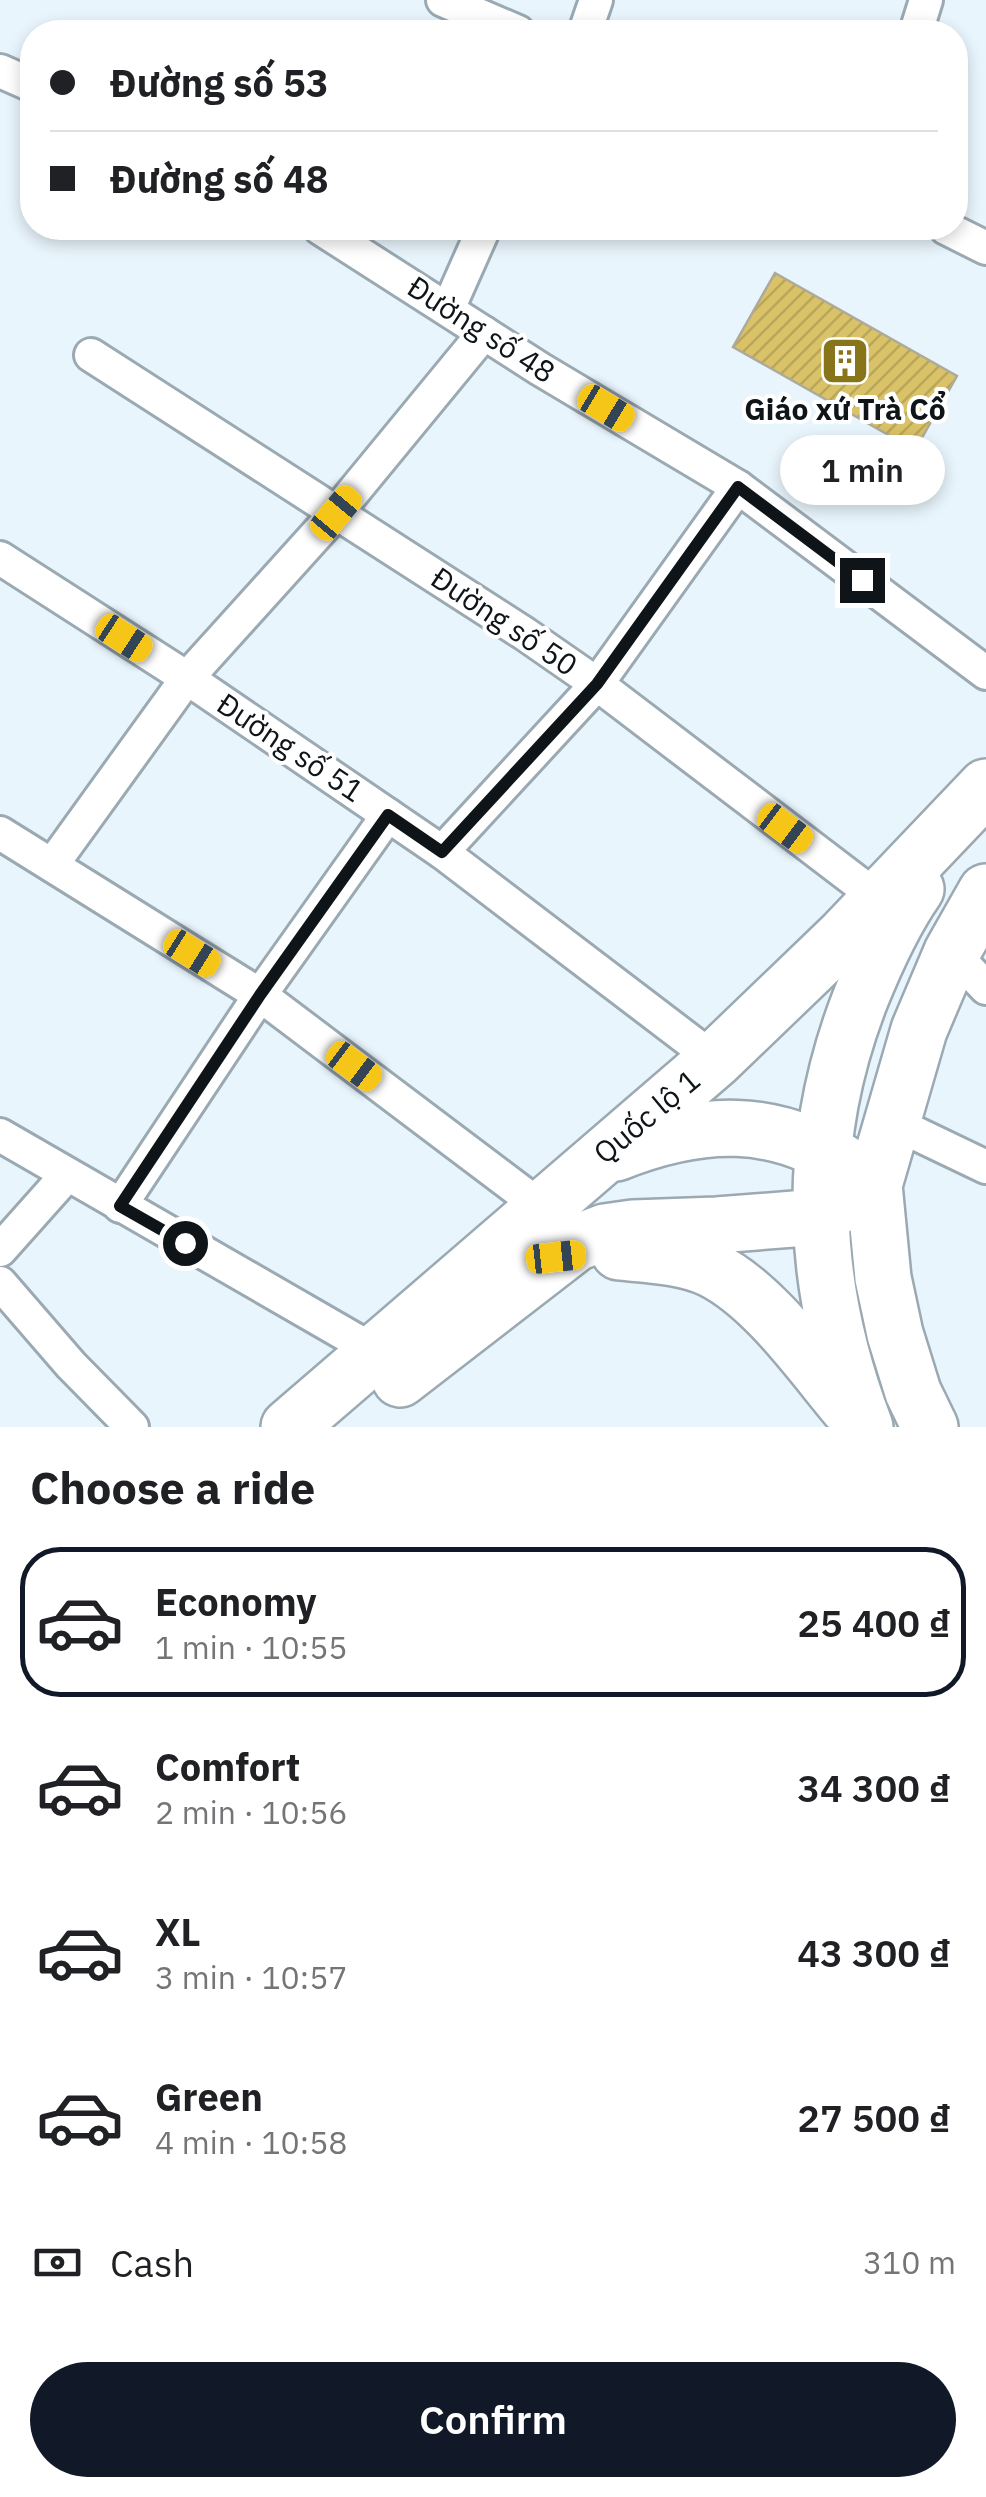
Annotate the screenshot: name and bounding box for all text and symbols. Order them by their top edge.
text: Đường số 53 [110,58,329,107]
text: Đường số 48 [110,154,329,203]
street label: Đường số 48 [401,266,563,391]
building icon: Giáo xứ Trà Cổ [819,335,871,387]
car [573,380,639,436]
place label: Giáo xứ Trà Cổ [744,389,946,428]
callout: 1 min [780,435,944,505]
text: 1 min [821,449,904,491]
car [305,480,367,546]
street label: Đường số 50 [424,557,586,684]
route end [840,558,885,603]
car [91,609,157,667]
street label: Đường số 51 [210,683,372,810]
car [752,798,818,858]
car [159,924,225,982]
car [321,1036,387,1096]
street label: Quốc lộ 1 [585,1060,707,1172]
route start [163,1221,208,1266]
car [525,1239,587,1275]
text: Choose a ride [30,1458,315,1516]
icon: car [35,1577,125,1667]
text: Economy [155,1577,317,1626]
text: 25 400 ₫ [797,1598,951,1647]
text: 1 min · 10:55 [155,1626,348,1668]
icon: car [35,1742,125,1832]
text: Comfort [155,1742,300,1791]
text: 34 300 ₫ [797,1763,951,1812]
text: 2 min · 10:56 [155,1791,348,1833]
icon: car [35,1907,125,1997]
text: XL [155,1907,201,1956]
text: 43 300 ₫ [797,1928,951,1977]
text: 3 min · 10:57 [155,1956,348,1998]
icon: car [35,2072,125,2162]
text: Green [155,2072,263,2121]
text: 27 500 ₫ [797,2093,951,2142]
text: 4 min · 10:58 [155,2121,348,2163]
icon: cash [30,2235,85,2290]
text: Cash [110,2238,194,2287]
text: 310 m [863,2241,956,2283]
button: Confirm [30,2362,956,2477]

